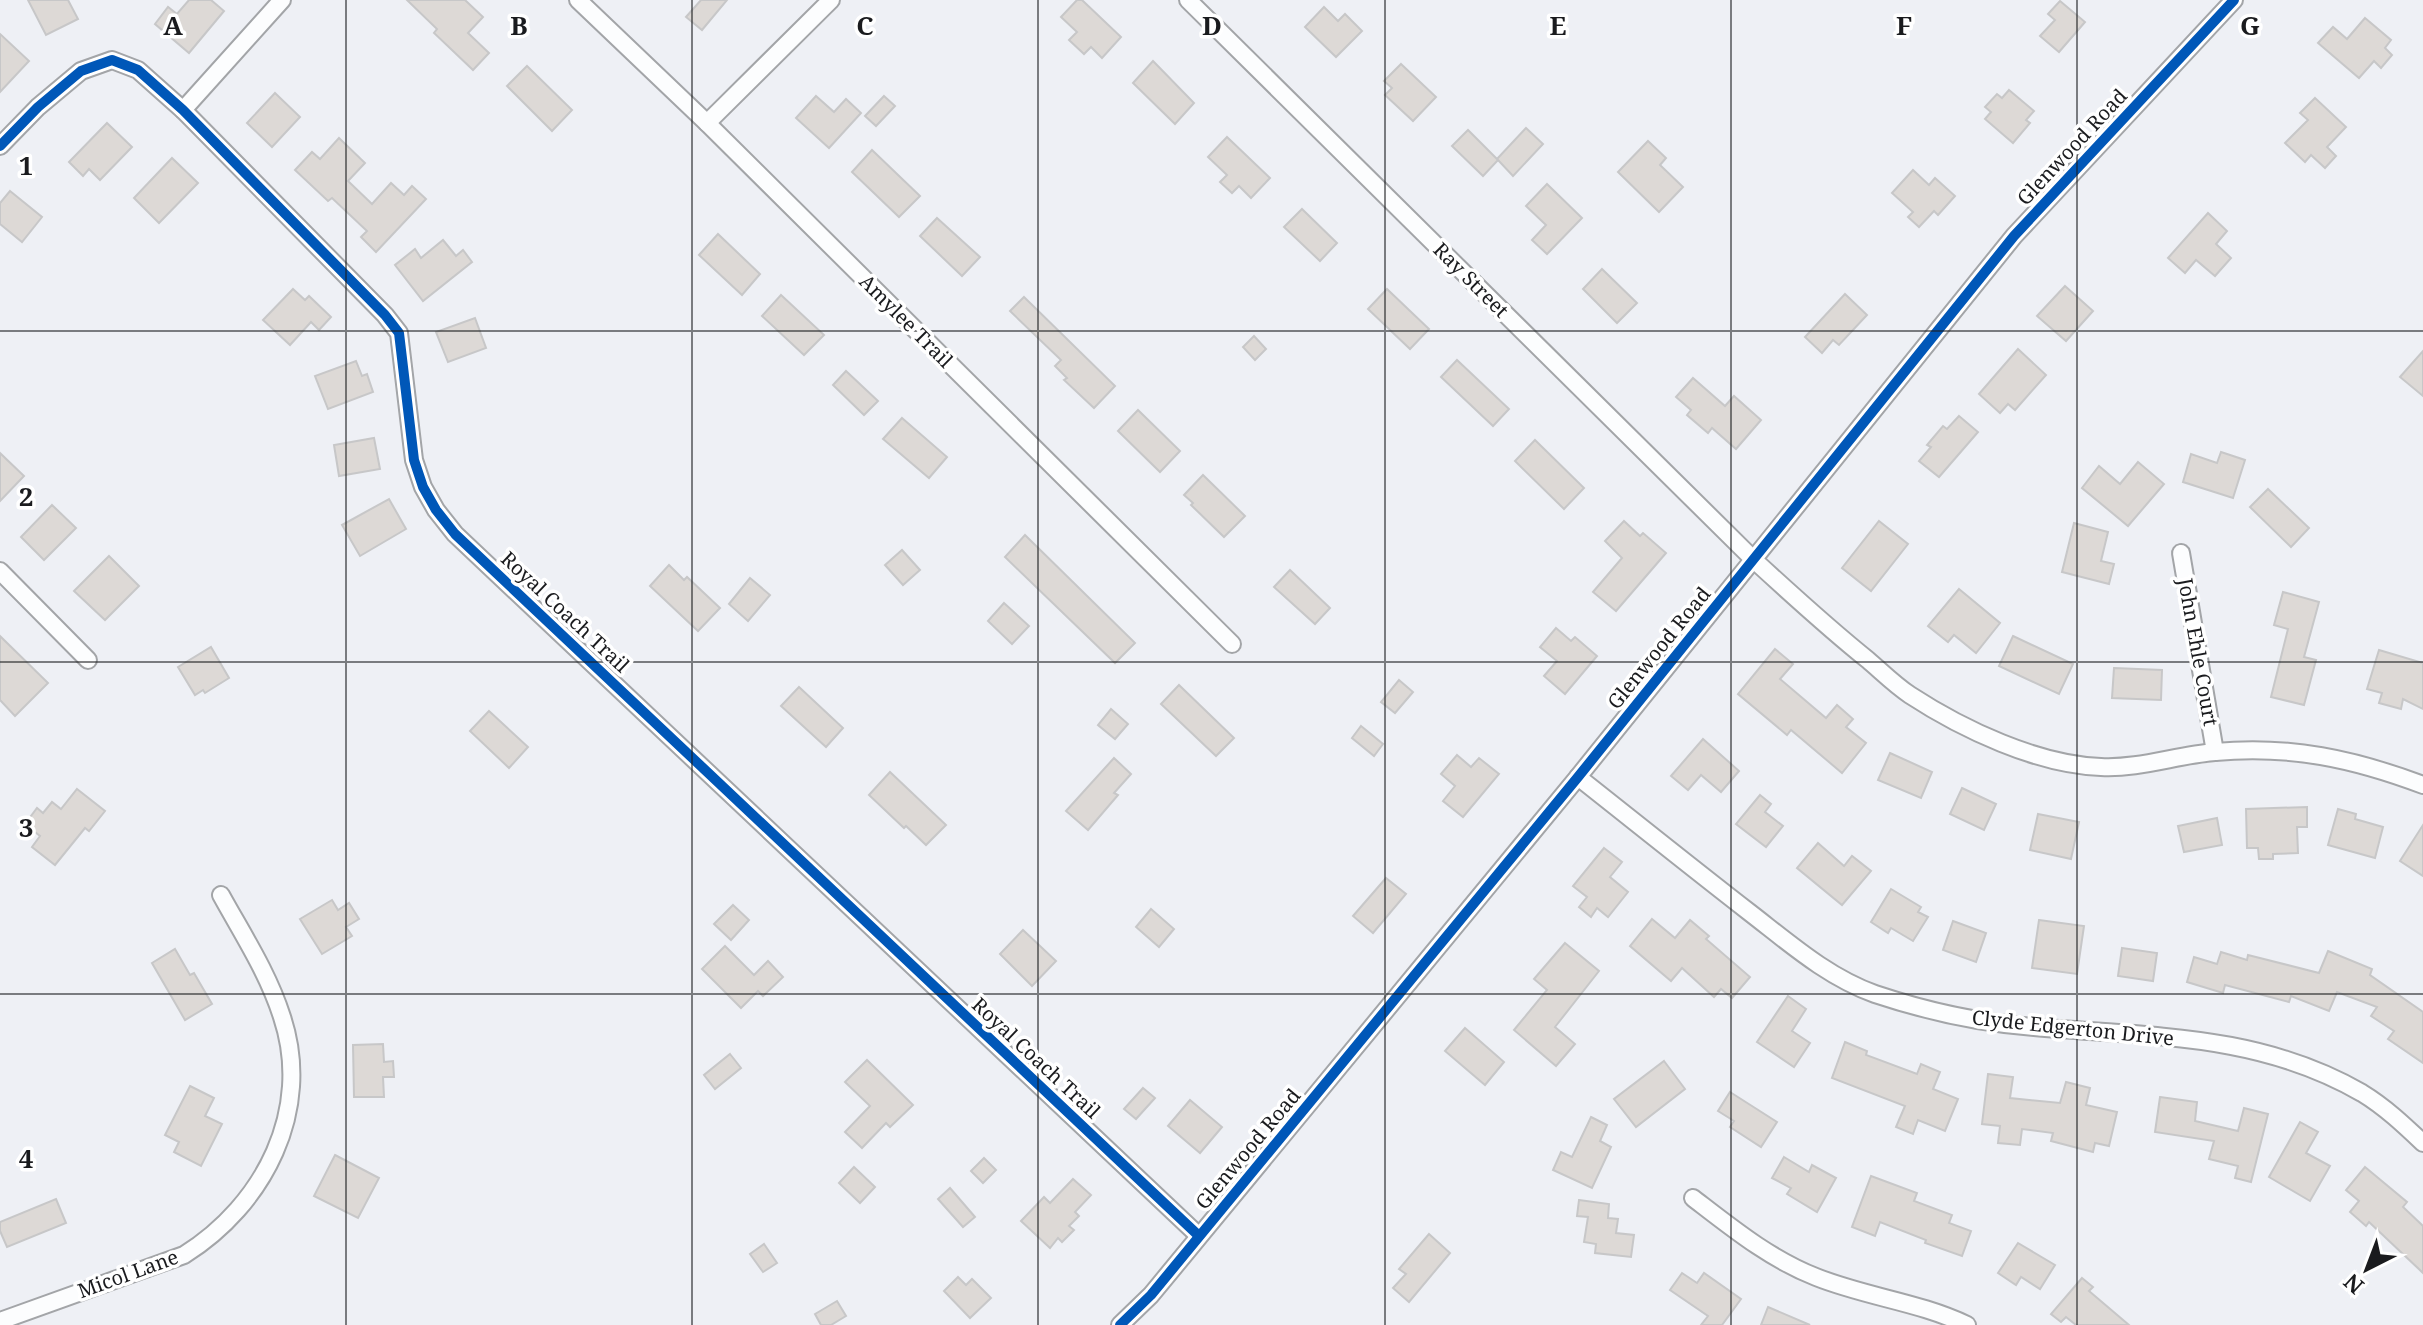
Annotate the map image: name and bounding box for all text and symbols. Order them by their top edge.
text: A [163,7,183,43]
text: B [510,7,528,43]
text: C [856,7,874,43]
text: D [1202,7,1222,43]
text: E [1550,7,1567,43]
text: F [1896,7,1912,43]
text: G [2240,7,2260,43]
street label: Glenwood Road [2011,83,2133,211]
text: 1 [19,147,33,183]
street label: Ray Street [1428,236,1515,323]
street label: Amylee Trail [854,268,959,373]
text: 2 [19,478,33,514]
street label: Royal Coach Trail [495,545,635,678]
street label: John Ehle Court [2172,575,2225,728]
street label: Glenwood Road [1601,581,1716,715]
text: 3 [19,809,33,845]
street label: Royal Coach Trail [966,991,1106,1124]
street label: Clyde Edgerton Drive [1971,1003,2175,1052]
street label: Glenwood Road [1189,1083,1306,1215]
text: 4 [19,1140,34,1176]
north arrow [2327,1229,2407,1309]
street label: Micol Lane [74,1243,182,1304]
text: N [2336,1268,2369,1302]

